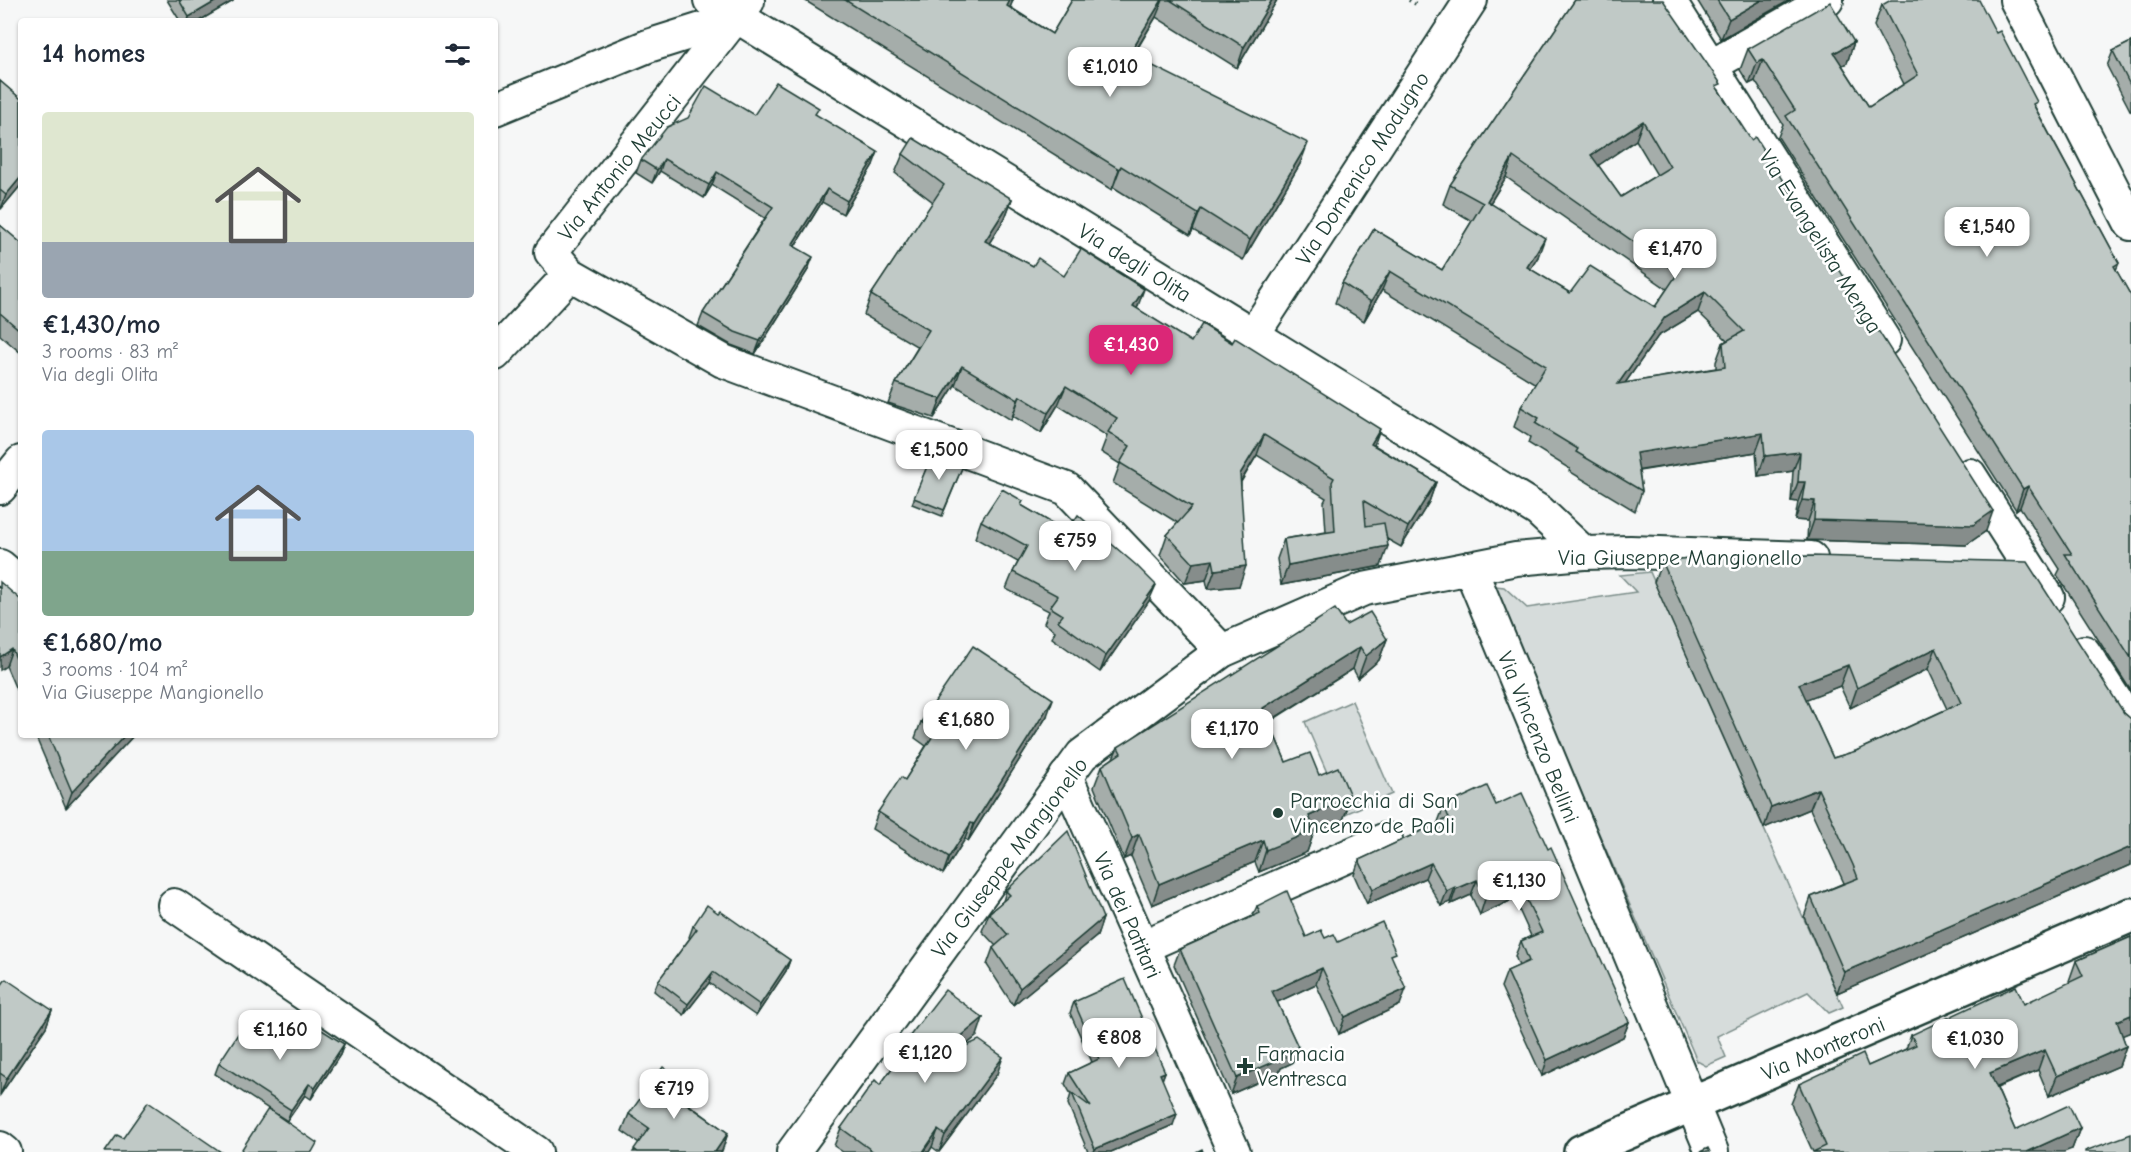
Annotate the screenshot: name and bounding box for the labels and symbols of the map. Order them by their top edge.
pin: €1,010 [1061,47,1159,98]
street label: Via Domenico Modugno [1291,67,1435,270]
street label: Via Antonio Meucci [553,89,687,246]
street label: Via Evangelista Menga [1753,145,1887,338]
pin: €1,540 [1938,207,2036,258]
street label: Via degli Olita [1073,218,1196,308]
pin: €1,470 [1626,229,1724,280]
pin: €1,430 [1082,325,1180,376]
pin: €1,500 [890,430,988,481]
pin: €759 [1039,521,1111,572]
street label: Via Giuseppe Mangionello [1558,545,1802,571]
street label: Via Vincenzo Bellini [1492,648,1584,827]
pin: €1,680 [917,700,1015,751]
pin: €1,170 [1183,709,1281,760]
street label: Via Giuseppe Mangionello [926,752,1094,963]
place label: Parrocchia di San Vincenzo de Paoli [1290,788,1458,839]
marker: Parrocchia di San Vincenzo de Paoli [1271,806,1285,820]
street label: Via dei Patitari [1088,848,1166,982]
pin: €1,130 [1470,861,1568,912]
pin: €1,160 [231,1010,329,1061]
street label: Via Monteroni [1758,1011,1889,1087]
pin: €808 [1083,1018,1155,1069]
pin: €1,030 [1926,1019,2024,1070]
pin: €1,120 [876,1033,974,1084]
place label: Farmacia Ventresca [1257,1041,1347,1092]
marker: Farmacia Ventresca [1238,1059,1252,1073]
pin: €719 [638,1069,710,1120]

